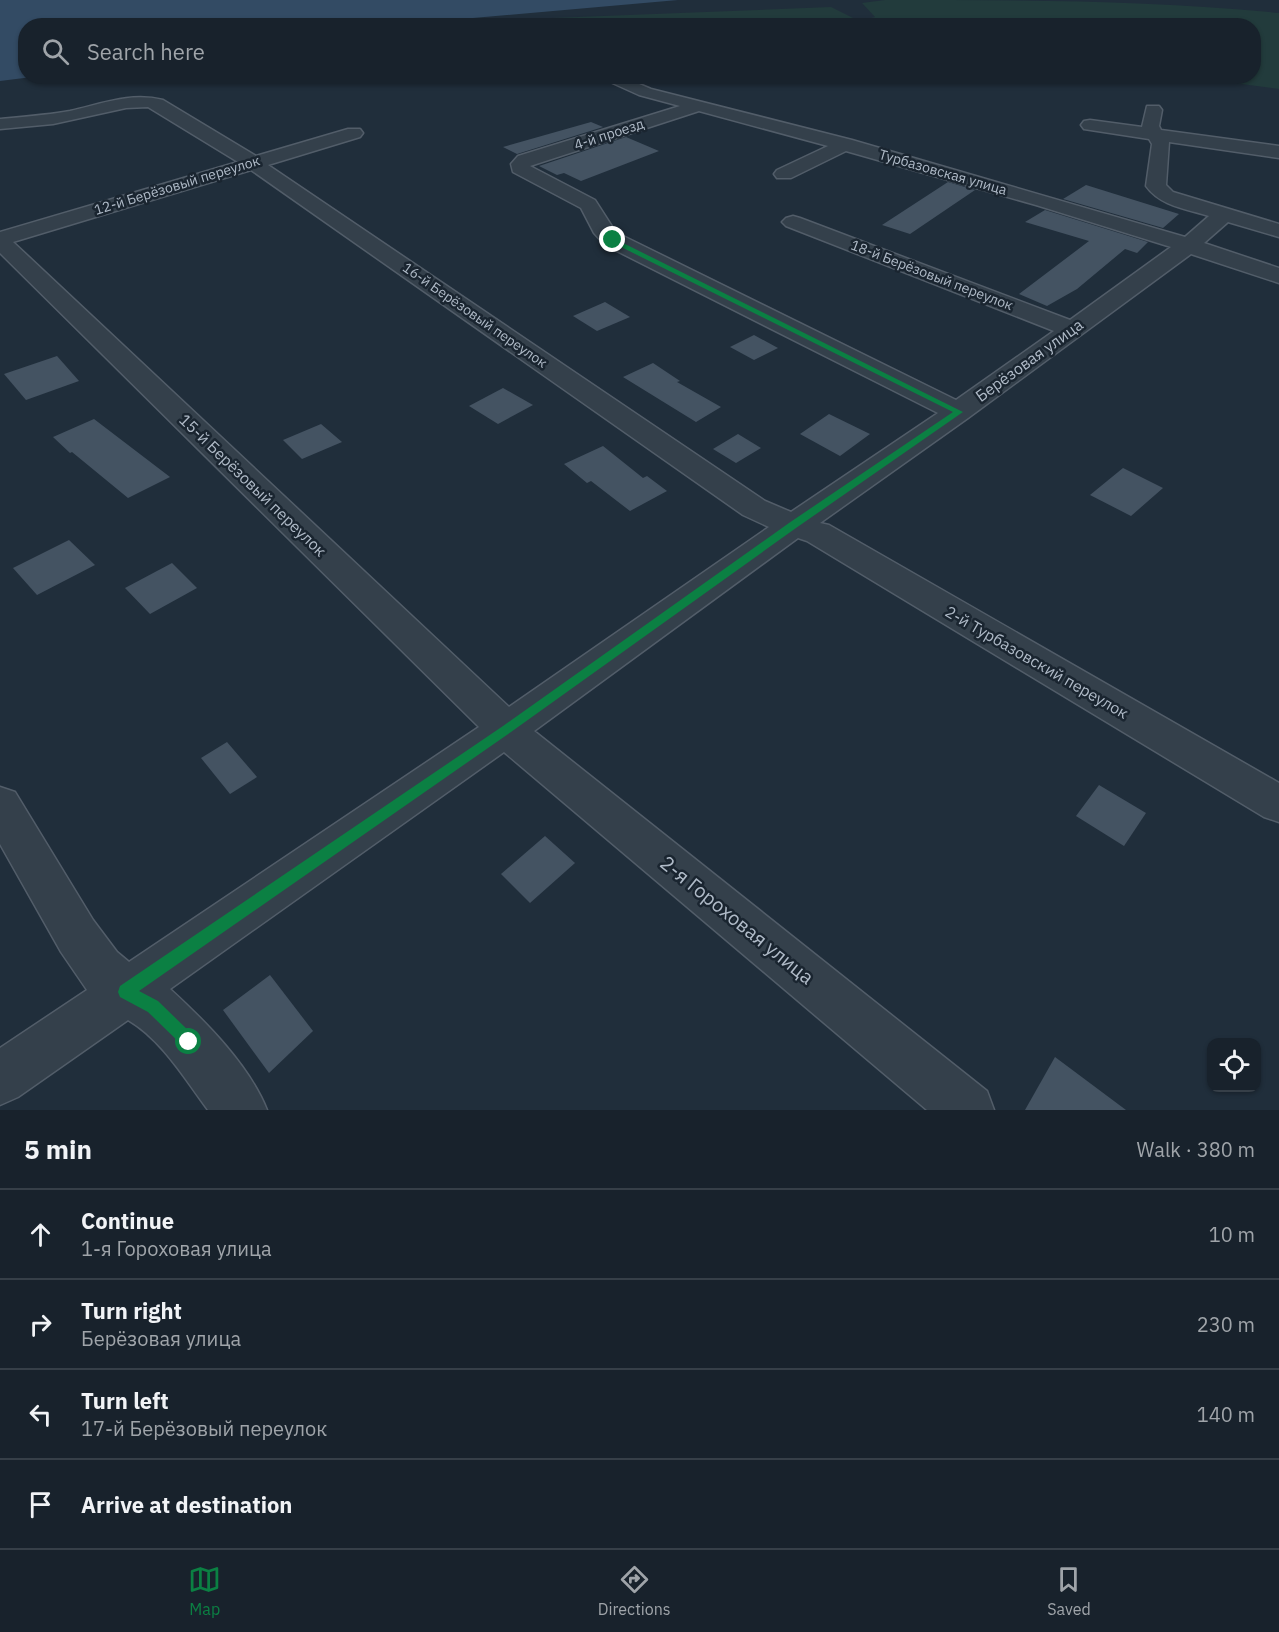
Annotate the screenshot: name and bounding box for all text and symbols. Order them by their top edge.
search box [18,18,1261,84]
icon: search [39,35,72,68]
text: Search here [87,37,205,66]
street label: 4-й проезд [572,114,646,154]
street label: Турбазовская улица [877,145,1010,199]
street label: 12-й Берёзовый переулок [92,151,262,219]
route end [599,226,625,252]
street label: 18-й Берёзовый переулок [848,236,1016,314]
street label: 16-й Берёзовый переулок [399,258,551,372]
street label: Берёзовая улица [971,314,1087,406]
street label: 15-й Берёзовый переулок [175,409,331,561]
street label: 2-й Турбазовский переулок [942,601,1132,723]
street label: 2-я Гороховая улица [655,849,820,990]
route start [175,1028,201,1054]
map controls [1207,1038,1261,1092]
button: locate [1207,1038,1261,1092]
text: 5 min [24,1132,92,1166]
text: Walk · 380 m [1137,1136,1255,1163]
text: Continue [81,1206,174,1235]
icon: ahead [24,1218,57,1251]
text: 10 m [1209,1221,1255,1248]
text: 1-я Гороховая улица [81,1235,272,1262]
text: Turn right [81,1296,182,1325]
icon: right [24,1308,57,1341]
text: 230 m [1197,1311,1255,1338]
text: Берёзовая улица [81,1325,241,1352]
text: Turn left [81,1386,169,1415]
icon: left [24,1398,57,1431]
text: 140 m [1197,1401,1255,1428]
text: 17-й Берёзовый переулок [81,1415,327,1442]
icon: arrive [24,1488,57,1521]
text: Arrive at destination [81,1490,292,1519]
tab: Map [188,1563,221,1619]
tab: Directions [598,1563,671,1619]
tab: Saved [1047,1563,1091,1619]

